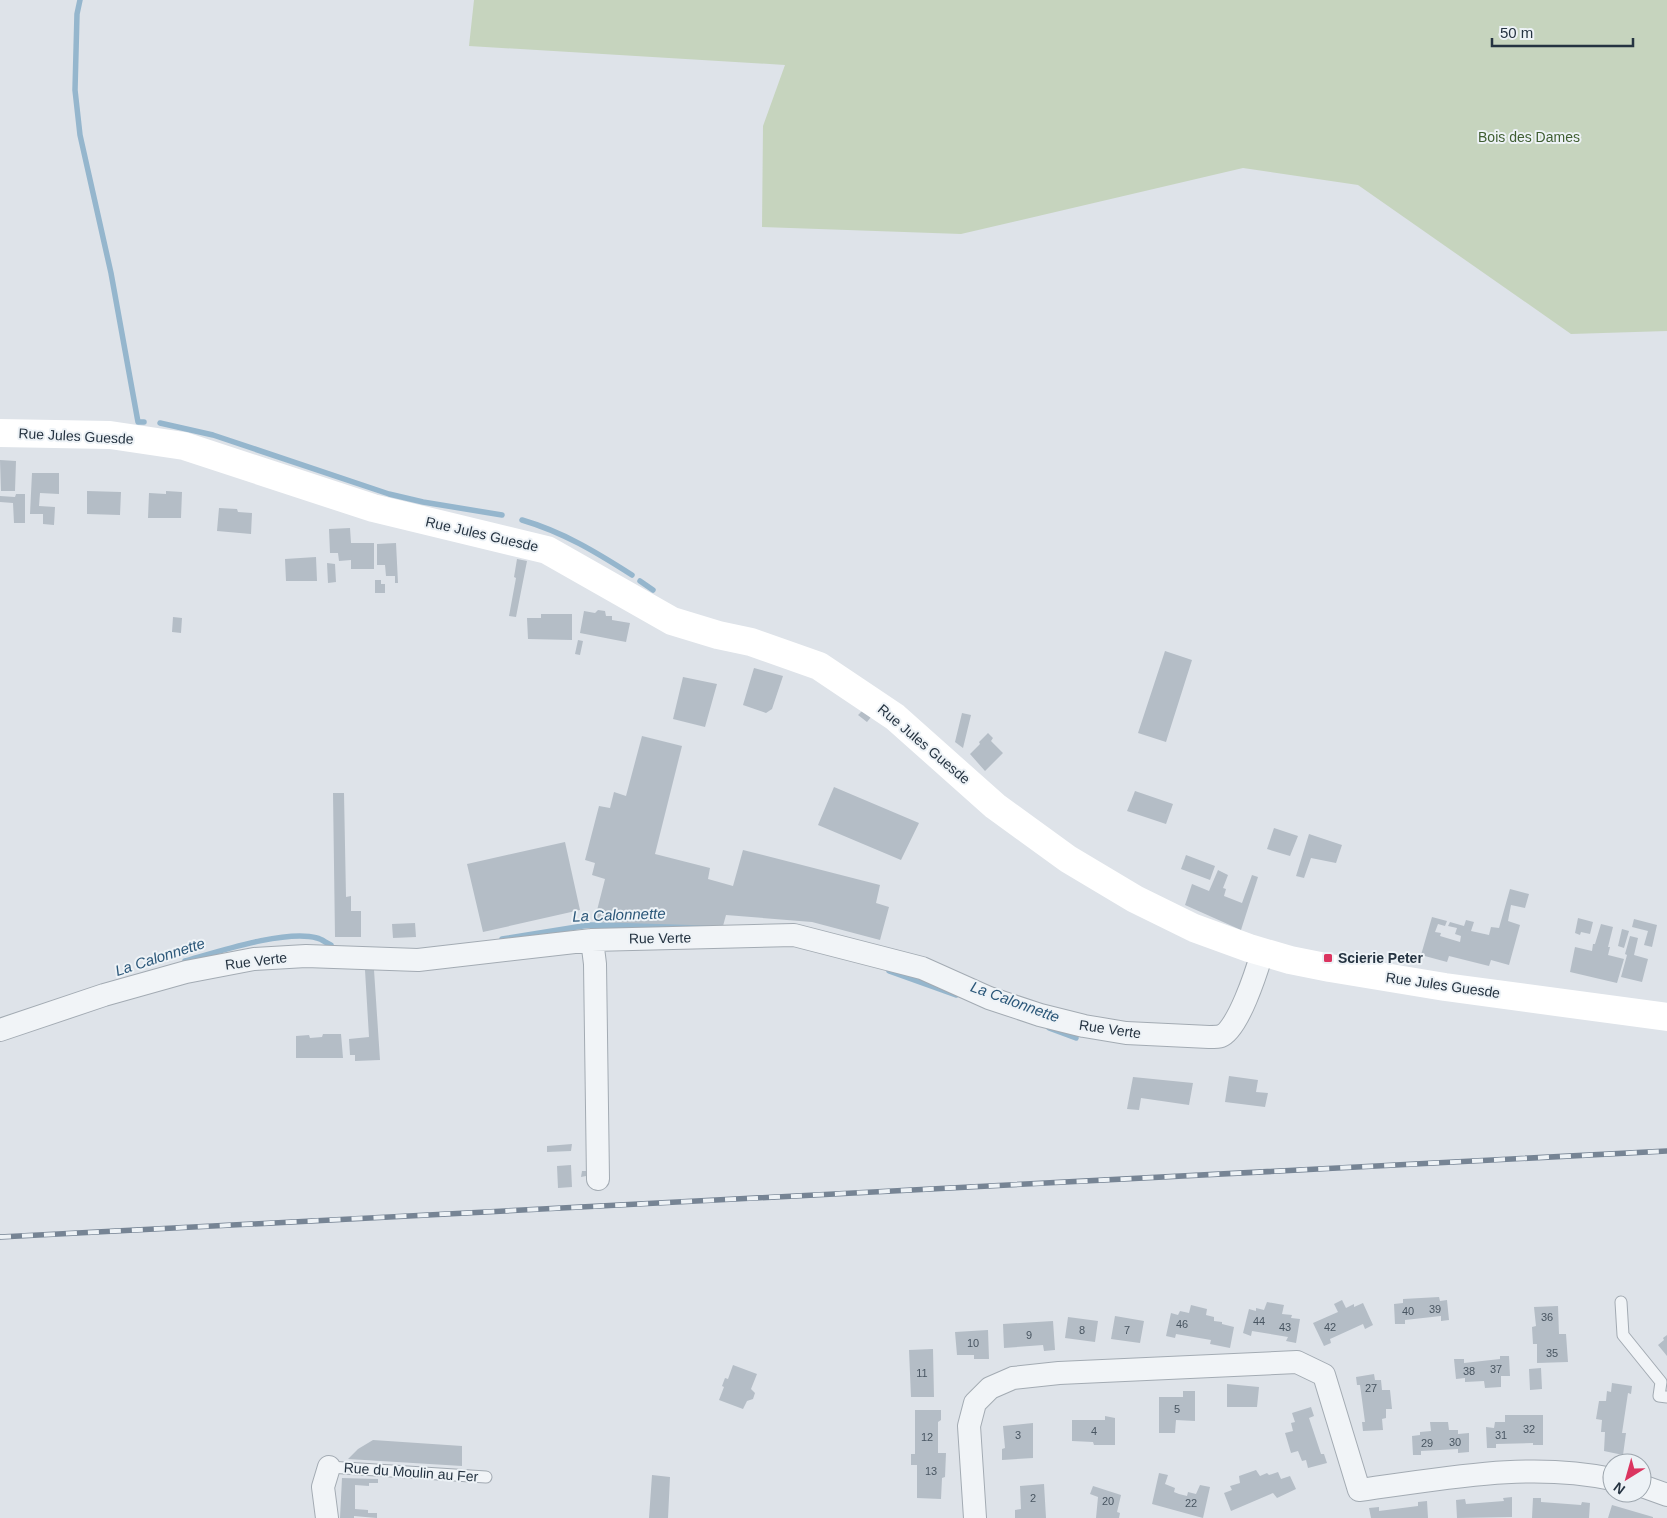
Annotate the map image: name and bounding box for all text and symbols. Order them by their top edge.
scale bar [1492,15,1633,47]
text: 50 m [1500,24,1533,41]
park label: Bois des Dames [1478,129,1580,145]
street label: Rue Jules Guesde [18,425,134,447]
street label: Rue Jules Guesde [424,513,540,555]
street label: Rue Jules Guesde [875,701,973,787]
water label: La Calonnette [572,904,666,925]
street label: Rue Verte [629,929,691,947]
water label: La Calonnette [113,934,207,979]
street label: Rue Verte [224,949,288,973]
place label: Scierie Peter [1338,950,1423,966]
marker: Scierie Peter [1322,952,1334,964]
street label: Rue Jules Guesde [1385,969,1501,1001]
water label: La Calonnette [968,978,1062,1025]
street label: Rue Verte [1078,1017,1142,1041]
house number: 39 [1429,1303,1441,1315]
house number: 40 [1402,1305,1414,1317]
house number: 36 [1541,1311,1553,1323]
house number: 44 [1253,1315,1265,1327]
house number: 46 [1176,1318,1188,1330]
house number: 43 [1279,1321,1291,1333]
house number: 42 [1324,1321,1336,1333]
house number: 8 [1079,1324,1085,1336]
house number: 7 [1124,1324,1130,1336]
house number: 9 [1026,1329,1032,1341]
house number: 10 [967,1337,979,1349]
house number: 35 [1546,1347,1558,1359]
house number: 37 [1490,1363,1502,1375]
house number: 38 [1463,1365,1475,1377]
house number: 11 [916,1367,928,1379]
house number: 27 [1365,1382,1377,1394]
house number: 5 [1174,1403,1180,1415]
house number: 32 [1523,1423,1535,1435]
house number: 4 [1091,1425,1097,1437]
house number: 3 [1015,1429,1021,1441]
house number: 31 [1495,1429,1507,1441]
house number: 12 [921,1431,933,1443]
house number: 30 [1449,1436,1461,1448]
house number: 29 [1421,1437,1433,1449]
north arrow [1602,1453,1652,1503]
street label: Rue du Moulin au Fer [343,1459,479,1485]
house number: 13 [925,1465,937,1477]
text: N [1610,1479,1628,1498]
house number: 2 [1030,1492,1036,1504]
house number: 20 [1102,1495,1114,1507]
house number: 22 [1185,1497,1197,1509]

